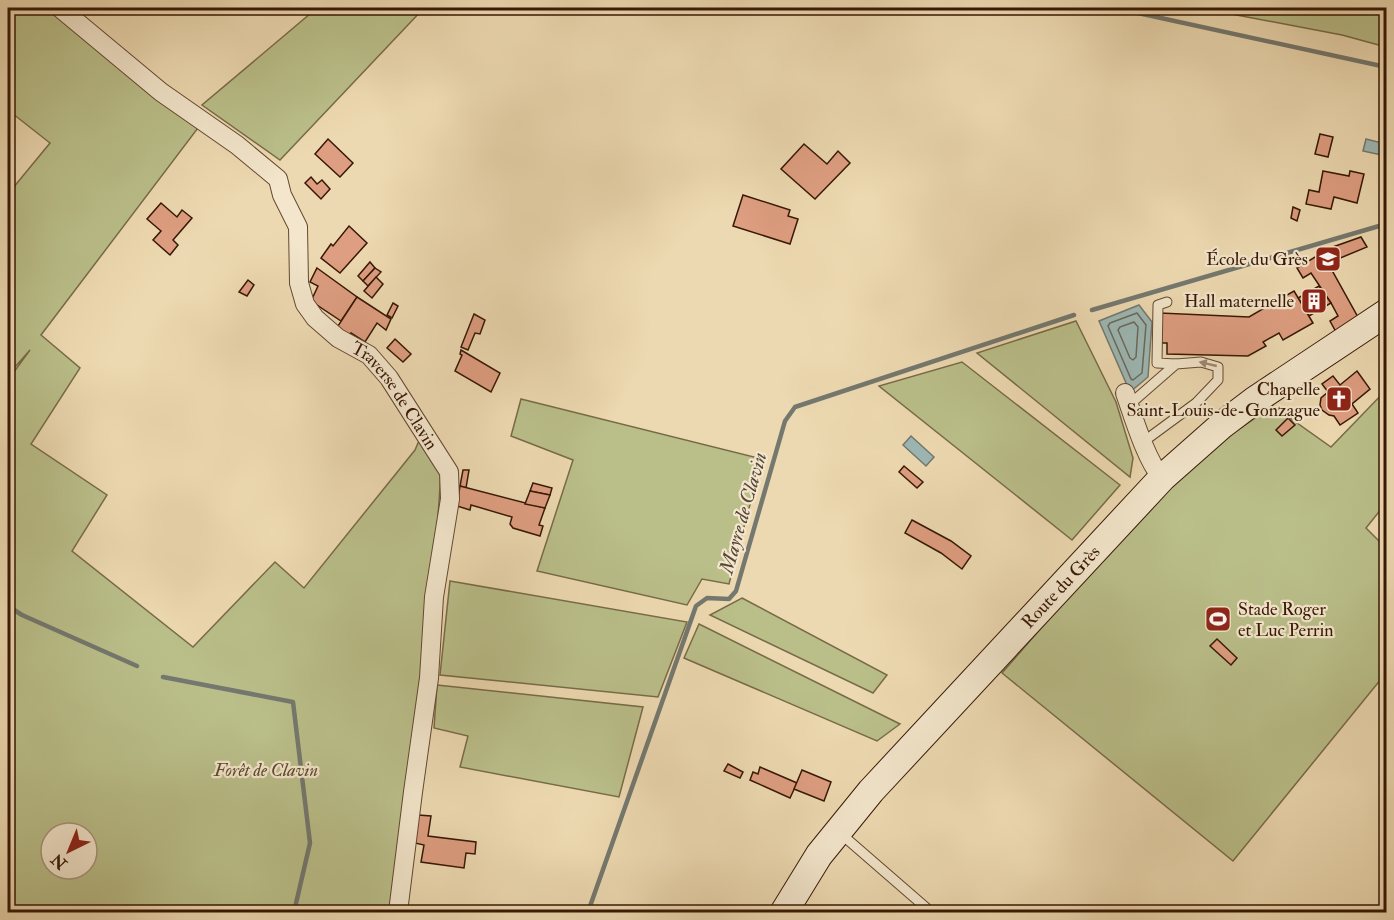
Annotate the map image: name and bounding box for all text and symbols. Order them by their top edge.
school or university icon: École du Grès [1313,244,1343,274]
place label: École du Grès [1206,248,1308,271]
building icon: Hall maternelle [1299,286,1329,316]
place label: Hall maternelle [1184,290,1294,313]
street label: Traverse de Clavin [347,336,443,454]
one-way arrow [1198,359,1217,369]
place label: Chapelle Saint-Louis-de-Gonzague [1126,378,1320,422]
church icon: Chapelle Saint-Louis-de-Gonzague [1324,384,1354,414]
water label: Mayre de Clavin [713,449,772,578]
street label: Route du Grès [1016,541,1105,633]
place label: Stade Roger et Luc Perrin [1238,598,1334,642]
sports icon: Stade Roger et Luc Perrin [1203,604,1233,634]
park label: Forêt de Clavin [213,759,318,782]
north arrow [39,821,99,881]
text: N [47,849,72,874]

